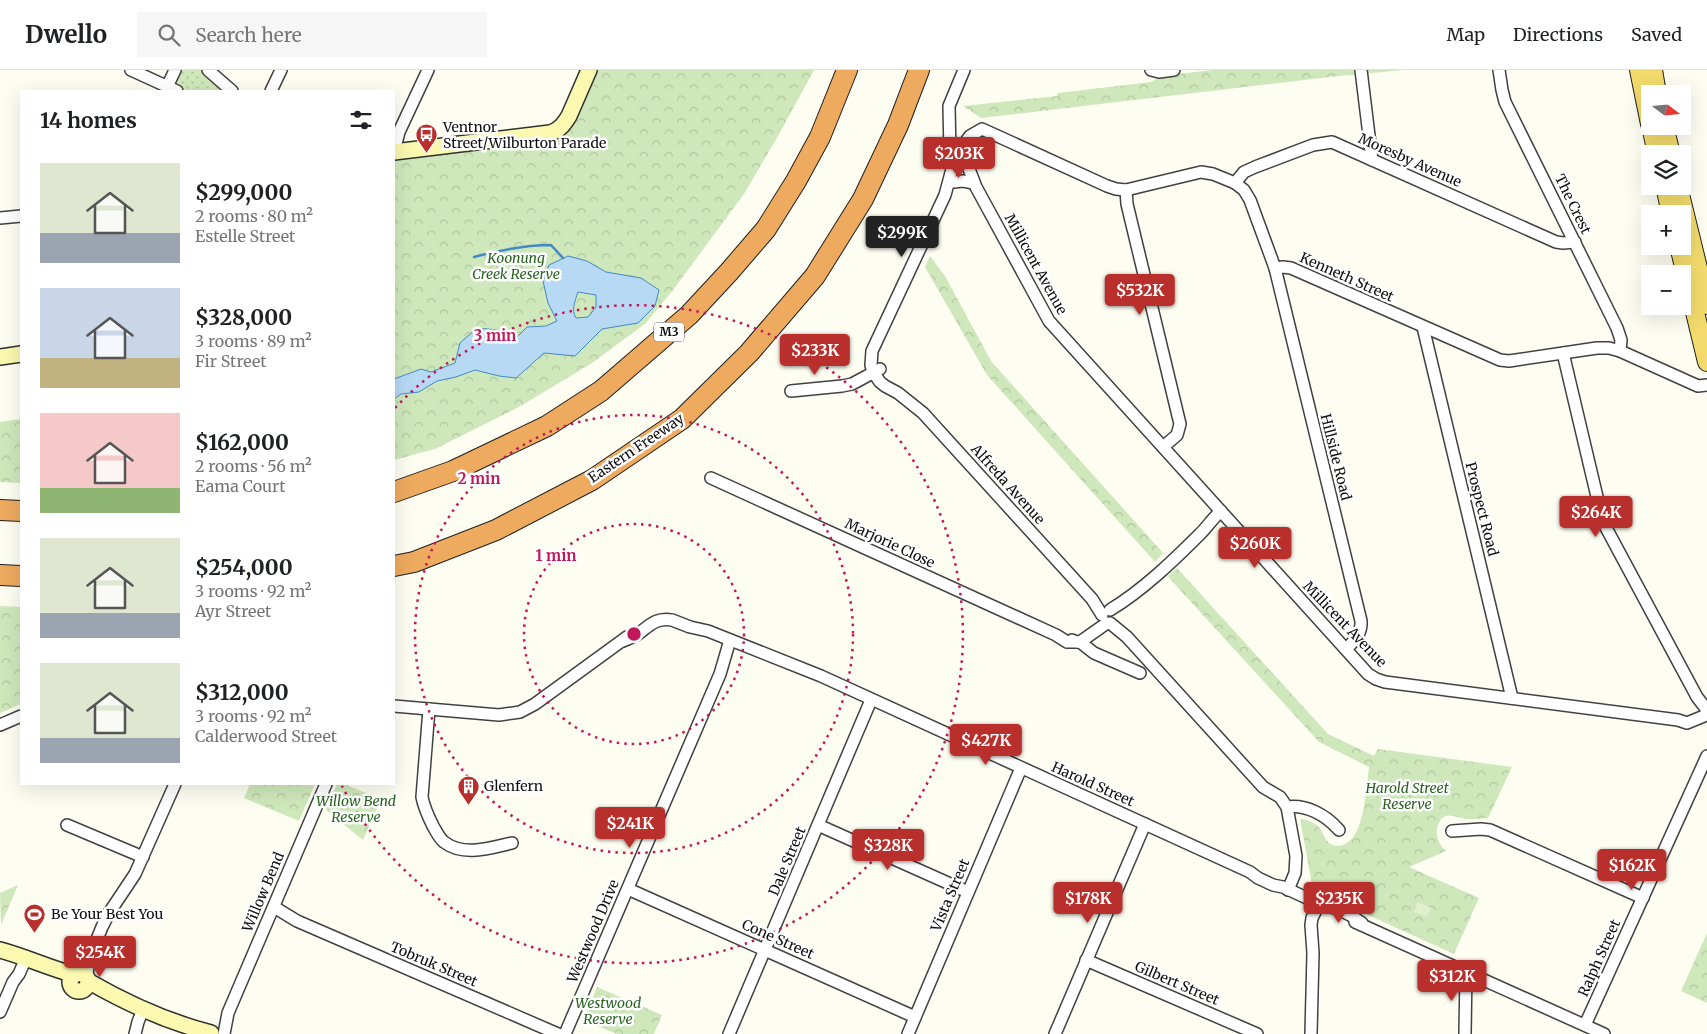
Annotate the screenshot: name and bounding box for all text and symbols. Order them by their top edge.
search box [137,12,487,57]
text: Dwello [25,19,107,50]
icon: search [155,21,183,49]
text: Search here [195,23,302,47]
text: Map [1447,23,1485,46]
text: Directions [1513,23,1603,46]
text: Saved [1631,23,1682,46]
north arrow [1641,85,1691,135]
map controls [1641,85,1691,315]
icon: filters [347,106,375,134]
text: 14 homes [40,107,137,134]
place label: Ventnor Street/Wilburton Parade [442,118,606,152]
bus stop icon: Ventnor Street/Wilburton Parade [415,123,439,154]
street label: Moresby Avenue [1356,129,1464,191]
pin: $203K [924,136,994,179]
text: $203K [934,143,984,163]
button: layers [1641,145,1691,195]
street label: The Crest [1551,171,1595,237]
text: $299,000 [195,179,292,206]
icon: home [80,183,140,243]
button: + [1641,205,1691,255]
text: 2 rooms · 80 m² [195,206,313,226]
street label: Millicent Avenue [1001,210,1071,318]
pin: $299K [867,216,937,258]
text: $299K [877,222,927,242]
text: Estelle Street [195,226,295,246]
street label: Kenneth Street [1297,248,1397,306]
park label: Koonung Creek Reserve [472,249,560,283]
button: − [1641,265,1691,315]
pin: $532K [1105,274,1175,316]
text: $532K [1116,280,1164,300]
text: $328,000 [195,304,292,331]
icon: home [80,308,140,368]
road number: M3 [654,322,684,342]
text: 3 min [474,326,516,345]
text: 3 rooms · 89 m² [195,331,312,351]
pin: $233K [780,334,850,376]
text: $233K [791,340,839,360]
text: Fir Street [195,351,267,371]
street label: Eastern Freeway [585,409,688,487]
street label: Hillside Road [1317,412,1356,503]
text: $162,000 [195,429,289,456]
icon: home [80,433,140,493]
street label: Alfreda Avenue [967,439,1049,528]
text: 2 rooms · 56 m² [195,456,312,476]
street label: Prospect Road [1462,460,1503,558]
text: 2 min [458,469,500,488]
text: Eama Court [195,476,286,496]
pin: $264K [1561,496,1631,538]
text: $264K [1570,502,1622,522]
street label: Marjorie Close [842,514,938,572]
pin: $260K [1220,526,1290,569]
text: $260K [1229,533,1281,553]
text: 1 min [536,546,576,565]
text: $254,000 [195,554,293,581]
icon: home [80,558,140,618]
street label: Millicent Avenue [1299,577,1391,671]
text: 3 rooms · 92 m² [195,581,311,601]
text: Ayr Street [195,601,271,621]
centre of rings [625,625,643,643]
text: $312,000 [195,679,289,706]
icon: home [80,683,140,743]
text: 3 rooms · 92 m² [195,706,311,726]
pin: $427K [951,724,1021,766]
text: Calderwood Street [195,726,337,746]
text: $427K [961,730,1011,750]
street label: Harold Street [1049,758,1138,810]
building icon: Glenfern [456,774,480,805]
place label: Glenfern [484,777,543,795]
park label: Harold Street Reserve [1365,779,1449,813]
park label: Willow Bend Reserve [316,792,396,826]
pin: $241K [595,806,665,849]
text: $241K [606,813,654,833]
street label: Dale Street [764,823,810,898]
pin: $328K [853,828,923,871]
text: $328K [863,835,913,855]
pin: $162K [1597,848,1667,891]
street label: Willow Bend [238,849,288,936]
text: $162K [1608,855,1656,875]
street label: Vista Street [926,856,974,935]
street label: Westwood Drive [563,877,623,986]
pin: $178K [1053,882,1123,924]
pin: $235K [1304,882,1374,924]
text: $178K [1064,888,1112,908]
text: $235K [1315,888,1363,908]
sports icon: Be Your Best You [23,902,47,933]
place label: Be Your Best You [51,905,164,923]
street label: Cone Street [739,915,817,963]
street label: Ralph Street [1574,916,1624,999]
pin: $254K [65,936,135,978]
street label: Tobruk Street [388,938,481,991]
text: $254K [75,942,125,962]
street label: Gilbert Street [1132,957,1222,1009]
pin: $312K [1417,960,1487,1002]
text: $312K [1428,966,1476,986]
park label: Westwood Reserve [575,994,641,1028]

